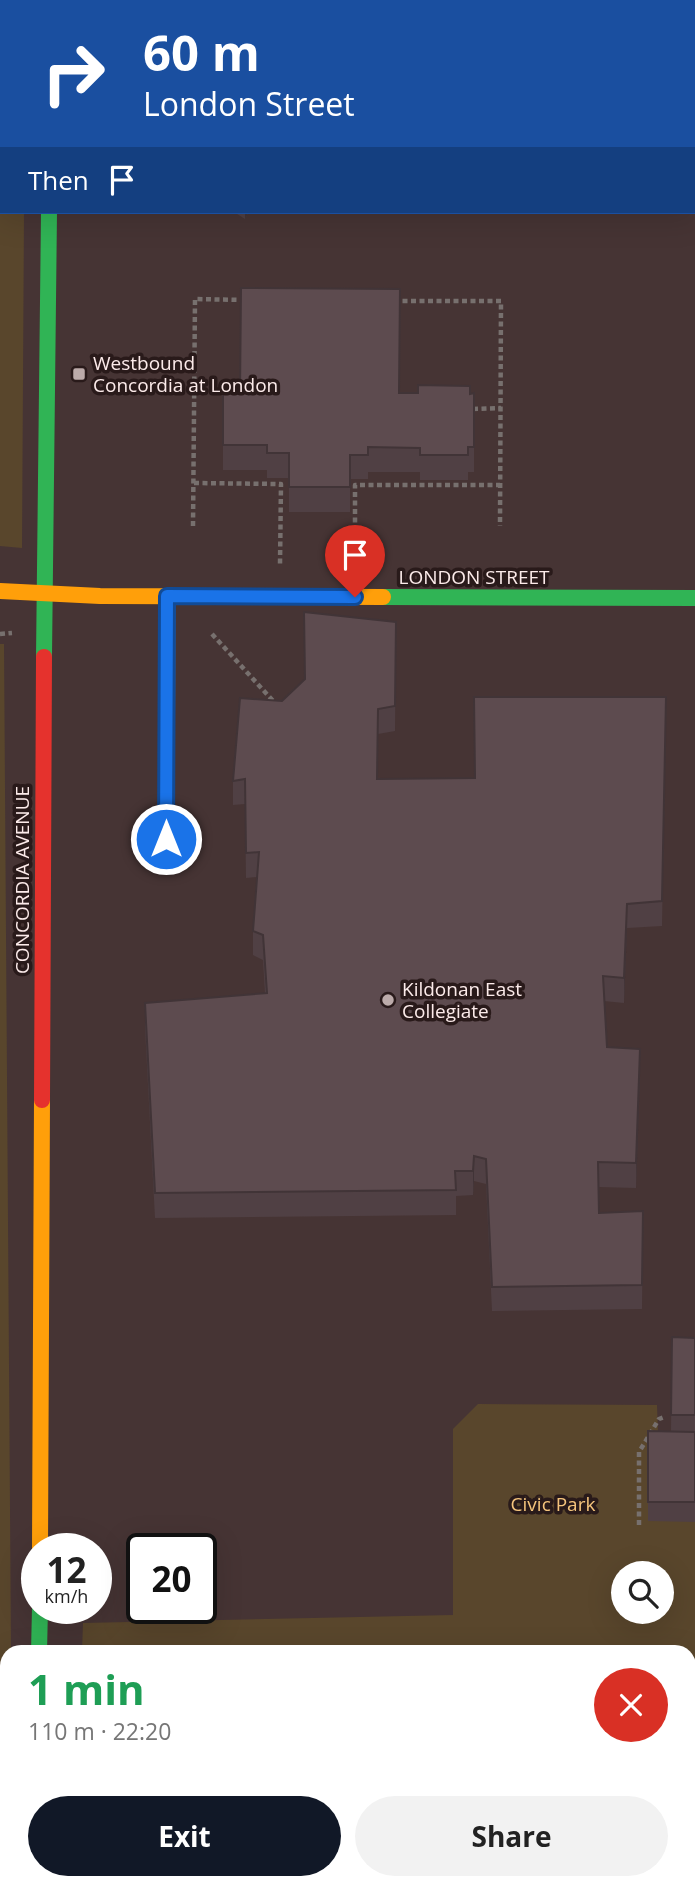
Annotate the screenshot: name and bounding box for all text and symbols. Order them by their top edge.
text: 60 m [143,19,260,85]
icon: right [28,28,119,119]
text: London Street [143,82,355,125]
icon: arrive [103,161,141,199]
text: Then [28,162,89,198]
place label: Westbound Concordia at London [93,350,278,398]
marker: Westbound Concordia at London [71,366,87,382]
pin [325,525,385,597]
icon: arrive [336,536,374,574]
street label: LONDON STREET [399,564,550,590]
street label: CONCORDIA AVENUE [9,786,35,974]
position arrow [129,802,203,876]
place label: Kildonan East Collegiate [402,976,522,1024]
marker: Kildonan East Collegiate [380,992,396,1008]
park label: Civic Park [511,1491,595,1517]
speed limit sign: 20 [126,1533,217,1624]
text: 12 [46,1546,87,1593]
map controls [611,1561,674,1624]
button: search [611,1561,674,1624]
text: km/h [45,1584,88,1608]
text: 1 min [28,1660,145,1717]
button: close [594,1668,668,1742]
text: 110 m · 22:20 [28,1715,171,1747]
button: Exit [28,1796,341,1876]
button: Share [355,1796,668,1876]

